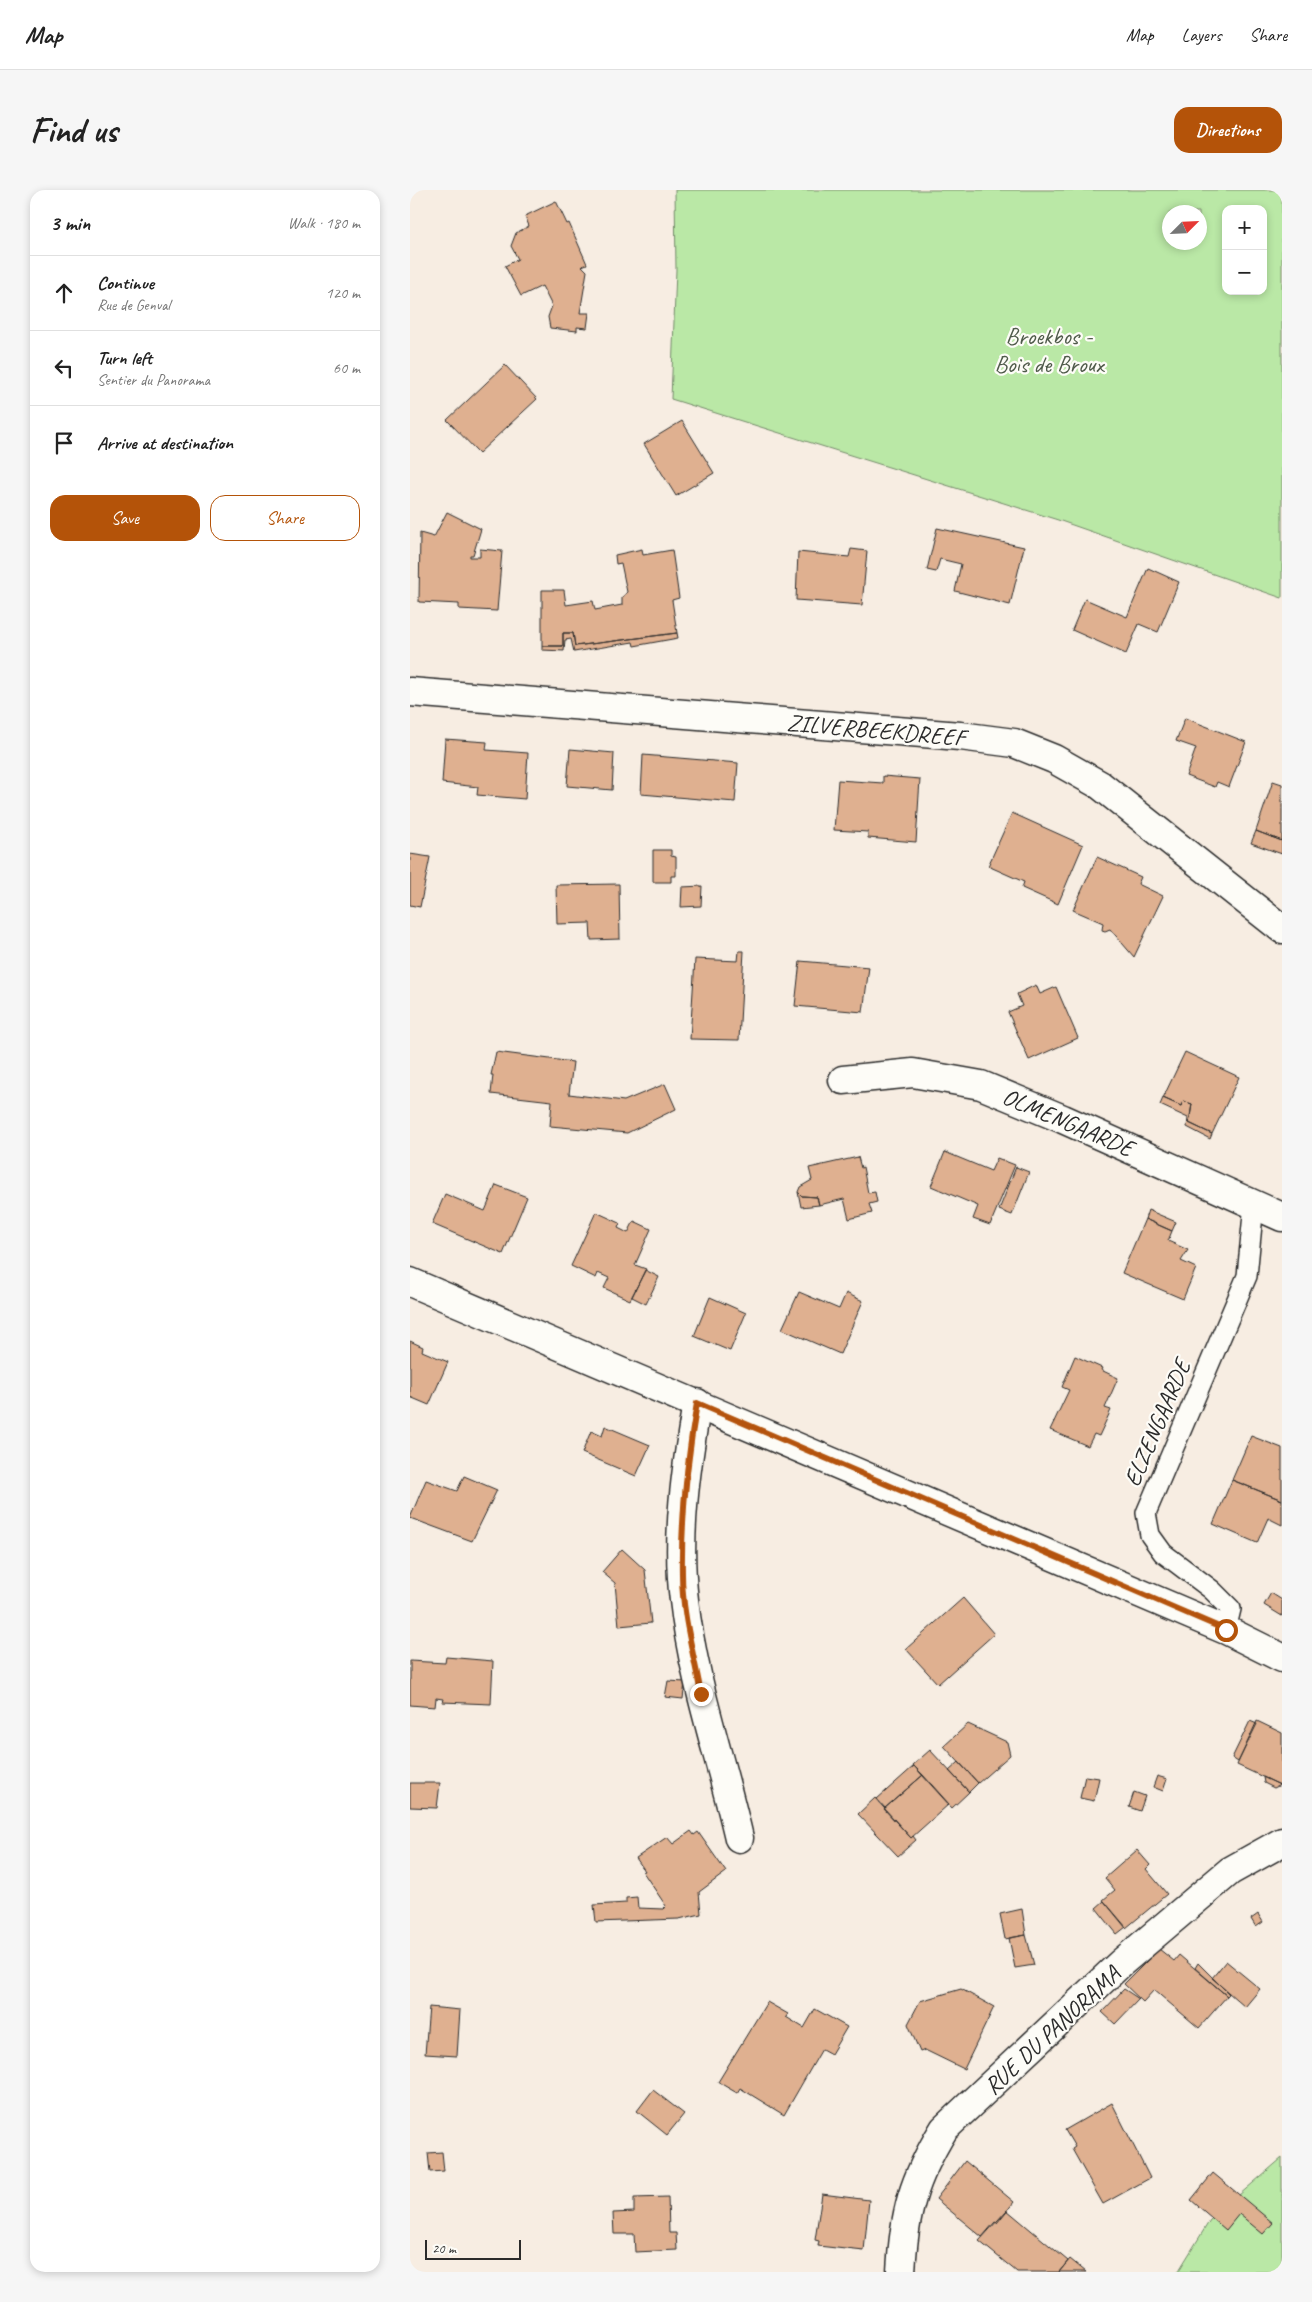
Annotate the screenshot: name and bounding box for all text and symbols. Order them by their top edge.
text: Map [25,20,62,50]
text: Map [1126,24,1154,46]
text: Layers [1182,24,1221,46]
text: Share [1249,24,1287,46]
button: Directions [1174,107,1282,153]
text: Find us [30,108,117,153]
north arrow [1162,205,1207,250]
map controls [1222,205,1267,295]
button: + [1222,205,1267,250]
text: 3 min [50,210,90,236]
text: Walk · 180 m [288,213,360,233]
button: − [1222,250,1267,295]
text: Continue [97,271,154,295]
icon: ahead [50,279,78,307]
text: 120 m [326,283,360,303]
text: Rue de Genval [97,295,170,315]
park label: Broekbos - Bois de Broux [994,321,1105,379]
text: Turn left [97,346,152,370]
icon: left [50,354,78,382]
text: 60 m [333,358,360,378]
text: Sentier du Panorama [97,370,210,390]
icon: arrive [50,429,78,457]
text: Arrive at destination [97,431,233,455]
button: Save [50,495,200,541]
button: Share [210,495,360,541]
street label: ZILVERBEEKDREEF [786,707,970,753]
street label: OLMENGAARDE [998,1081,1141,1164]
street label: ELZENGAARDE [1117,1353,1198,1491]
route start [1215,1619,1238,1642]
route end [690,1683,713,1706]
street label: RUE DU PANORAMA [978,1959,1127,2101]
scale bar [425,2237,521,2260]
text: 20 m [432,2240,456,2257]

